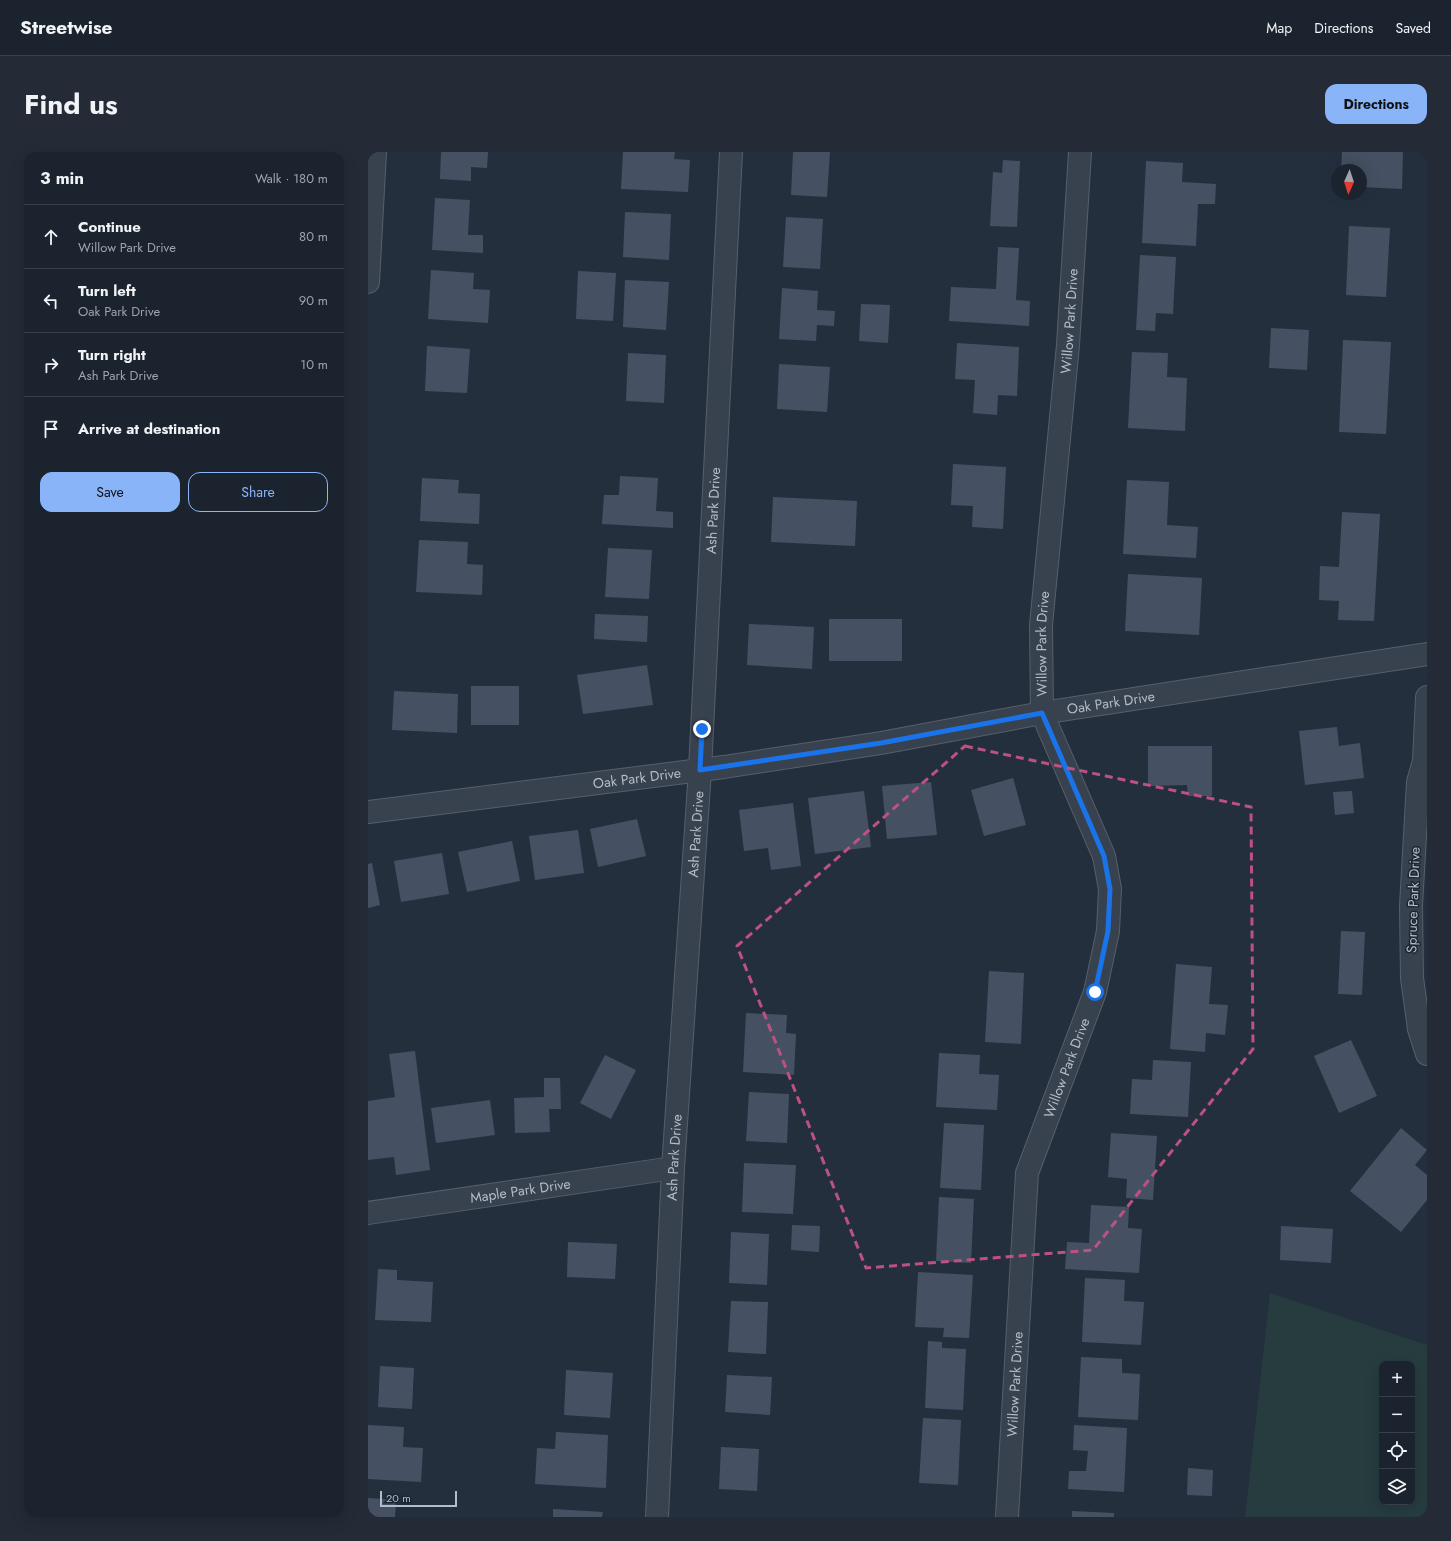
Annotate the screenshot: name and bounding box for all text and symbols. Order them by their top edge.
text: Streetwise [20,14,113,41]
text: Map [1266,18,1292,38]
text: Directions [1314,18,1374,38]
text: Saved [1396,18,1431,38]
text: Find us [24,84,118,125]
button: Directions [1325,84,1427,124]
north arrow [1331,164,1367,200]
text: 3 min [40,166,84,190]
text: Walk · 180 m [255,169,328,188]
text: Continue [78,216,141,238]
icon: ahead [40,226,62,248]
text: 80 m [299,227,328,246]
text: Willow Park Drive [78,238,176,257]
street label: Willow Park Drive [1055,268,1083,375]
text: Turn left [78,280,136,302]
icon: left [40,290,62,312]
text: 90 m [299,291,328,310]
text: Oak Park Drive [78,302,160,321]
text: Turn right [78,344,146,366]
icon: right [40,354,62,376]
text: 10 m [300,355,328,374]
text: Ash Park Drive [78,366,159,385]
icon: arrive [40,418,62,440]
text: Arrive at destination [78,418,220,440]
street label: Ash Park Drive [701,467,725,554]
button: Save [40,472,180,512]
button: Share [188,472,328,512]
street label: Willow Park Drive [1031,590,1054,697]
street label: Oak Park Drive [1066,686,1156,719]
route end [693,720,711,738]
street label: Oak Park Drive [592,763,682,793]
street label: Ash Park Drive [683,790,709,878]
street label: Spruce Park Drive [1401,847,1425,953]
route start [1086,983,1104,1001]
street label: Willow Park Drive [1039,1015,1094,1121]
street label: Ash Park Drive [662,1113,687,1201]
street label: Maple Park Drive [469,1173,572,1208]
street label: Willow Park Drive [1002,1331,1028,1437]
map controls [1379,1361,1415,1505]
button: + [1379,1361,1415,1397]
button: − [1379,1397,1415,1433]
button: locate [1379,1433,1415,1469]
button: layers [1379,1469,1415,1505]
scale bar [380,1489,457,1508]
text: 20 m [386,1490,411,1506]

